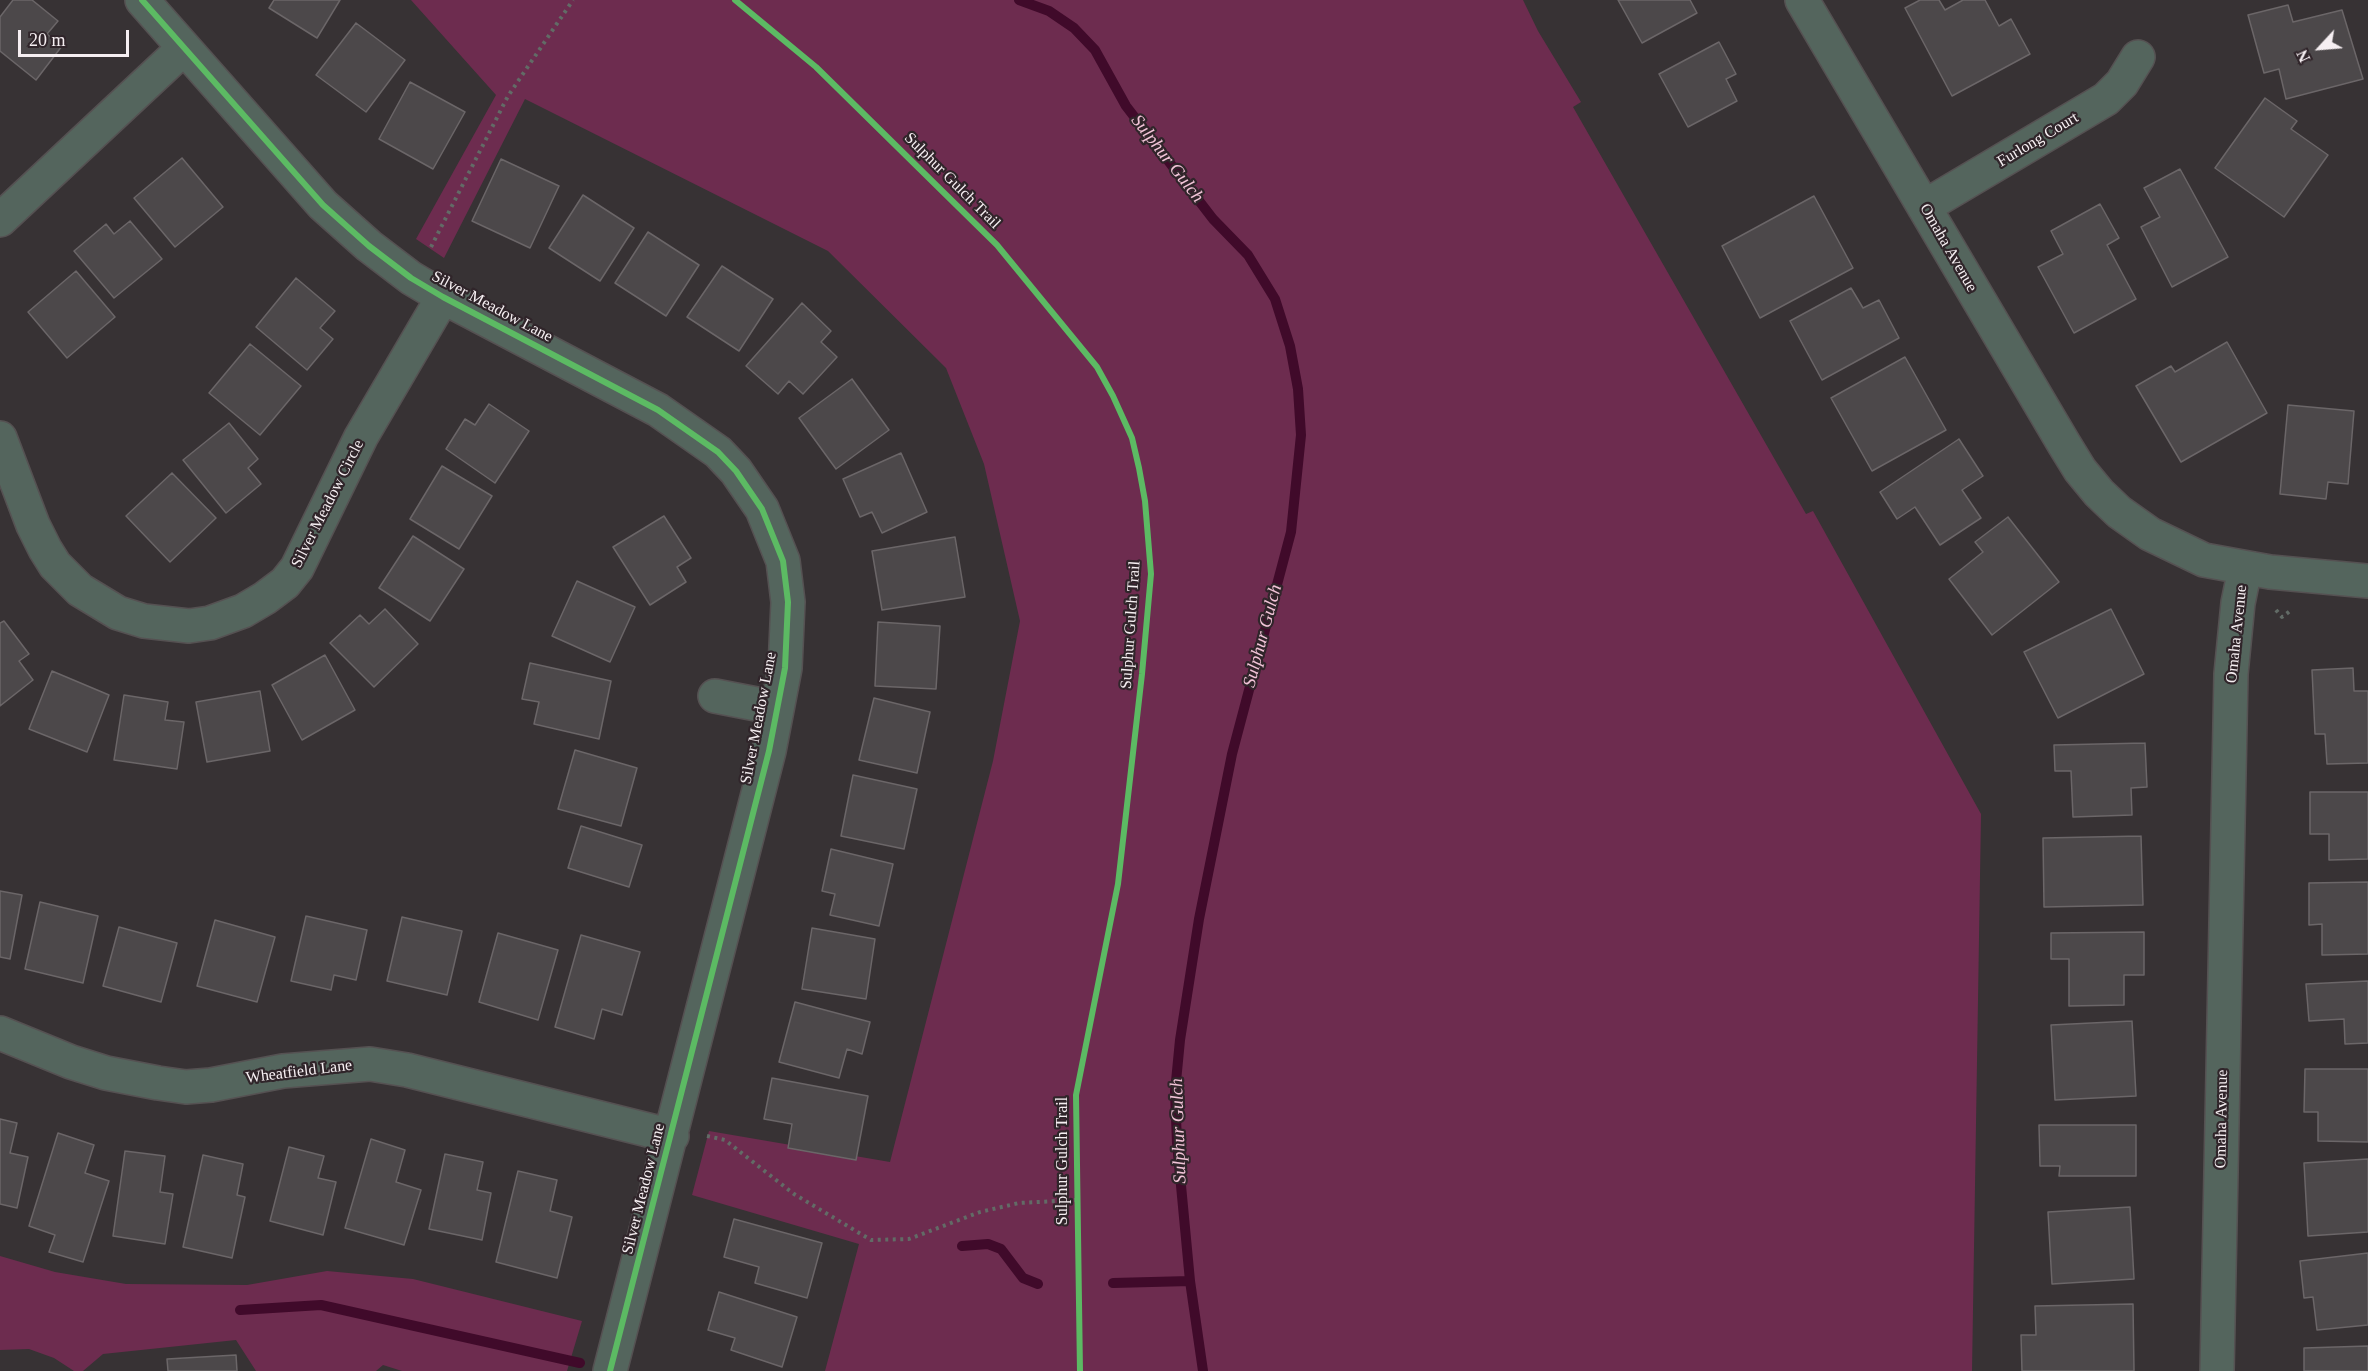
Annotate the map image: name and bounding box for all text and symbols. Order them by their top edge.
scale bar [21,18,132,56]
north arrow [2290,18,2350,78]
text: 20 m [29,30,66,50]
text: N [2293,47,2314,65]
street label: Furlong Court [1994,108,2082,172]
water label: Sulphur Gulch [1126,111,1208,207]
street label: Sulphur Gulch Trail [900,129,1004,233]
street label: Omaha Avenue [1915,200,1981,296]
street label: Silver Meadow Lane [428,267,556,347]
street label: Silver Meadow Circle [287,437,369,571]
street label: Sulphur Gulch Trail [1117,560,1145,690]
water label: Sulphur Gulch [1239,582,1287,690]
street label: Omaha Avenue [2222,584,2252,684]
street label: Silver Meadow Lane [737,650,781,786]
street label: Wheatfield Lane [245,1056,353,1088]
street label: Omaha Avenue [2212,1069,2232,1169]
water label: Sulphur Gulch [1166,1078,1192,1184]
street label: Sulphur Gulch Trail [1053,1097,1073,1225]
street label: Silver Meadow Lane [618,1122,670,1256]

